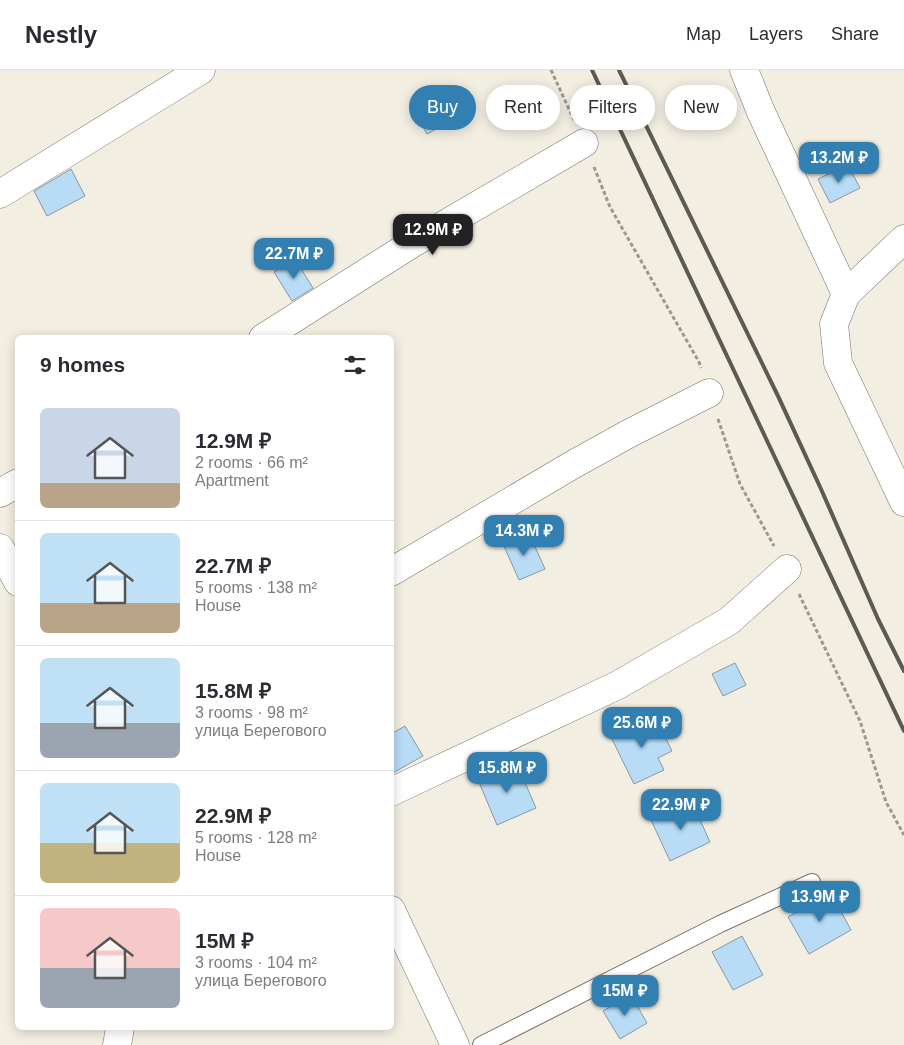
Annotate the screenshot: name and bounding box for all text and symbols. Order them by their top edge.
text: Nestly [25,21,97,48]
text: Map [686,24,721,44]
text: Layers [749,24,803,44]
text: Share [831,24,879,44]
chip: Buy [409,85,476,130]
chip: Rent [486,85,560,130]
chip: Filters [570,85,655,130]
chip: New [665,85,737,130]
pin: 13.2M ₽ [793,142,885,184]
text: 13.2M ₽ [810,149,868,166]
pin: 12.9M ₽ [387,214,479,256]
text: 12.9M ₽ [404,221,462,238]
pin: 22.7M ₽ [248,238,340,280]
text: 22.7M ₽ [265,245,323,262]
icon: filters [341,351,369,379]
text: 9 homes [40,353,125,376]
icon: home [80,428,140,488]
text: 12.9M ₽ [195,429,271,452]
text: 2 rooms · 66 m² [195,454,308,471]
text: Apartment [195,472,269,489]
pin: 14.3M ₽ [478,514,570,557]
text: 14.3M ₽ [495,522,553,539]
icon: home [80,553,140,613]
text: 22.7M ₽ [195,554,271,577]
text: 5 rooms · 138 m² [195,579,317,596]
text: House [195,597,241,614]
icon: home [80,678,140,738]
text: 15.8M ₽ [195,679,271,702]
text: 3 rooms · 98 m² [195,704,308,721]
pin: 25.6M ₽ [596,706,688,749]
text: 25.6M ₽ [613,714,671,731]
text: улица Берегового [195,722,327,739]
pin: 15.8M ₽ [461,752,553,794]
text: 15.8M ₽ [478,759,536,776]
pin: 22.9M ₽ [635,788,727,831]
text: 22.9M ₽ [652,796,710,813]
icon: home [80,803,140,863]
text: 22.9M ₽ [195,804,271,827]
text: 5 rooms · 128 m² [195,829,317,846]
text: House [195,847,241,864]
pin: 13.9M ₽ [774,880,866,923]
text: 13.9M ₽ [791,888,849,905]
icon: home [80,928,140,988]
text: 15M ₽ [195,929,254,952]
text: 3 rooms · 104 m² [195,954,317,971]
text: улица Берегового [195,972,327,989]
pin: 15M ₽ [590,974,660,1017]
text: 15M ₽ [603,982,647,999]

